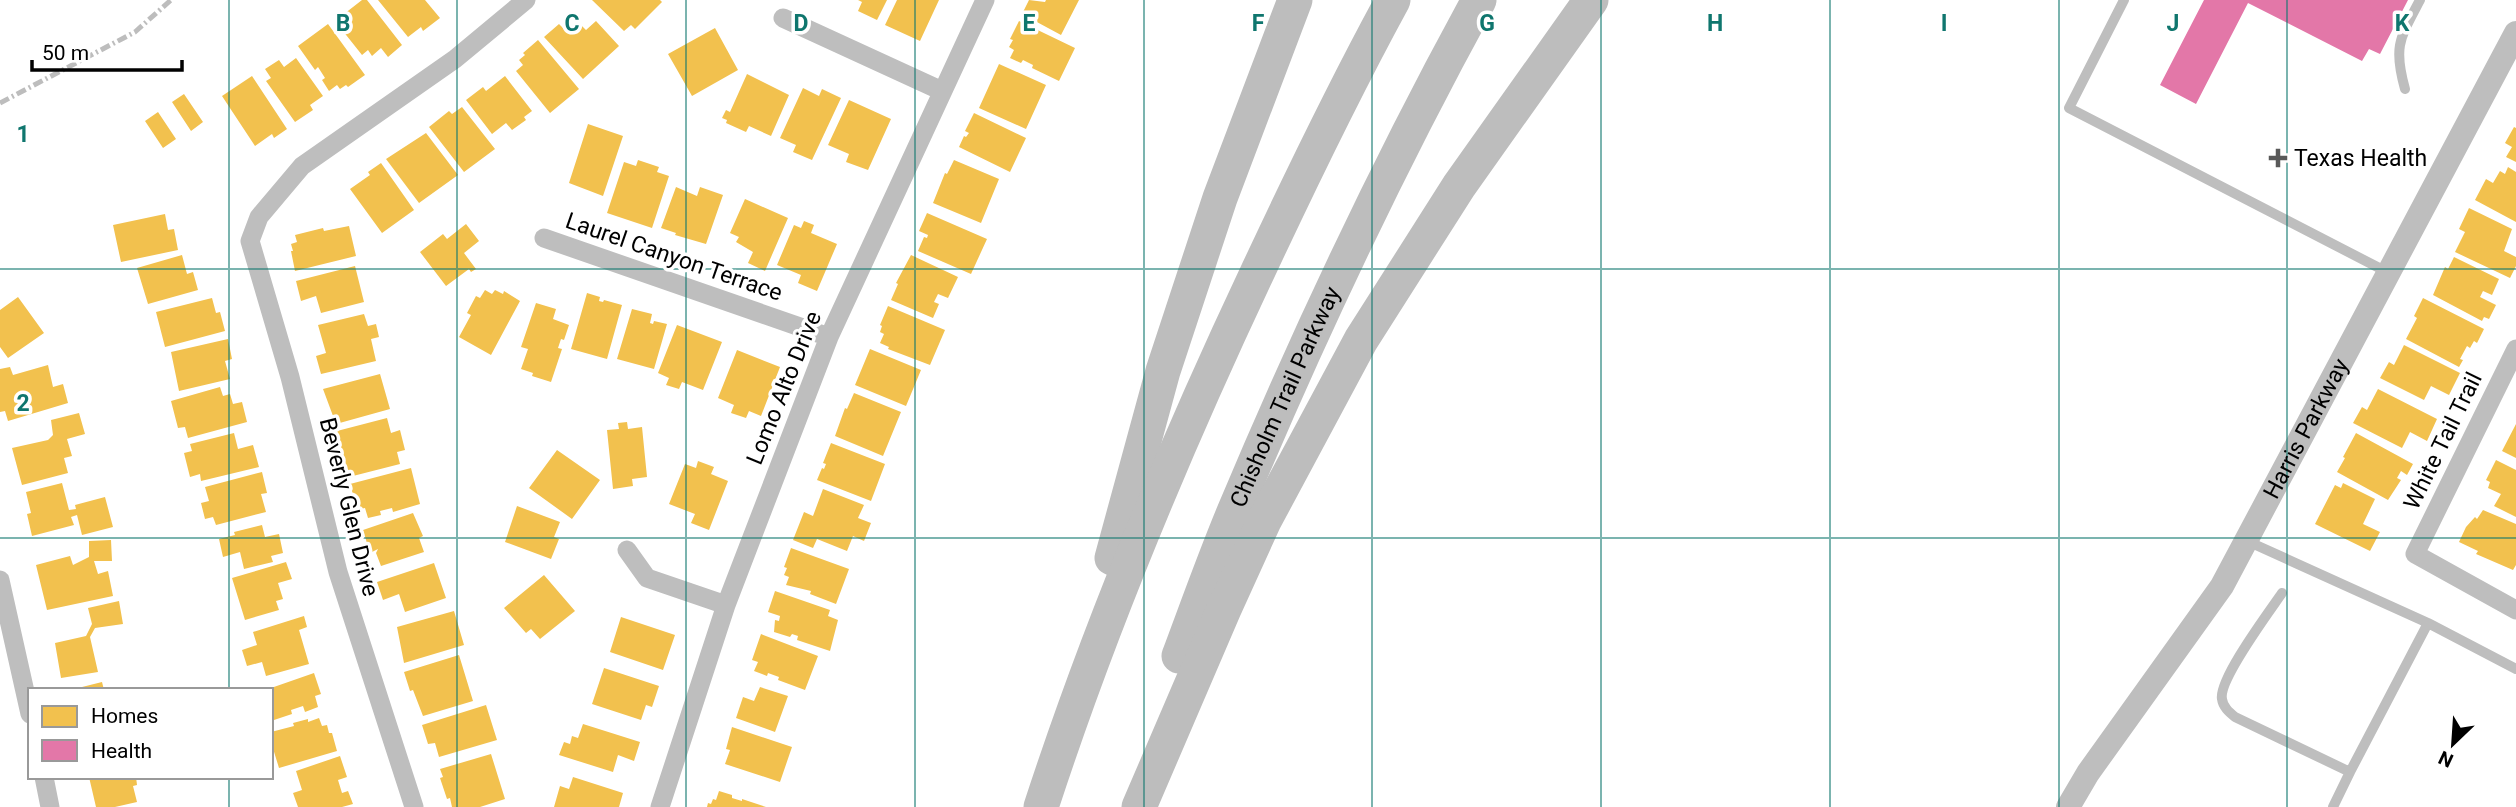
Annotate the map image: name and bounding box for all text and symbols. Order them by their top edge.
text: B [336,10,350,37]
text: C [564,10,580,37]
text: D [794,10,808,37]
text: E [1023,10,1036,37]
text: F [1252,10,1265,37]
text: G [1479,10,1495,37]
text: H [1707,10,1723,37]
text: I [1941,10,1947,37]
text: J [2167,10,2179,37]
text: K [2395,10,2410,37]
scale bar [32,28,182,72]
text: 50 m [42,41,89,65]
text: 1 [16,121,30,148]
place label: Texas Health [2294,145,2427,172]
marker: Texas Health [2268,148,2288,168]
street label: Laurel Canyon Terrace [562,207,786,307]
street label: Chisholm Trail Parkway [1224,282,1346,511]
street label: Lomo Alto Drive [741,307,827,469]
street label: Harris Parkway [2258,354,2354,503]
street label: White Tail Trail [2398,368,2488,514]
text: 2 [16,390,30,417]
street label: Beverly Glen Drive [314,415,384,599]
legend [28,688,273,779]
text: Homes [91,704,158,728]
north arrow [2418,709,2488,779]
text: Health [91,739,152,763]
text: N [2435,746,2457,772]

